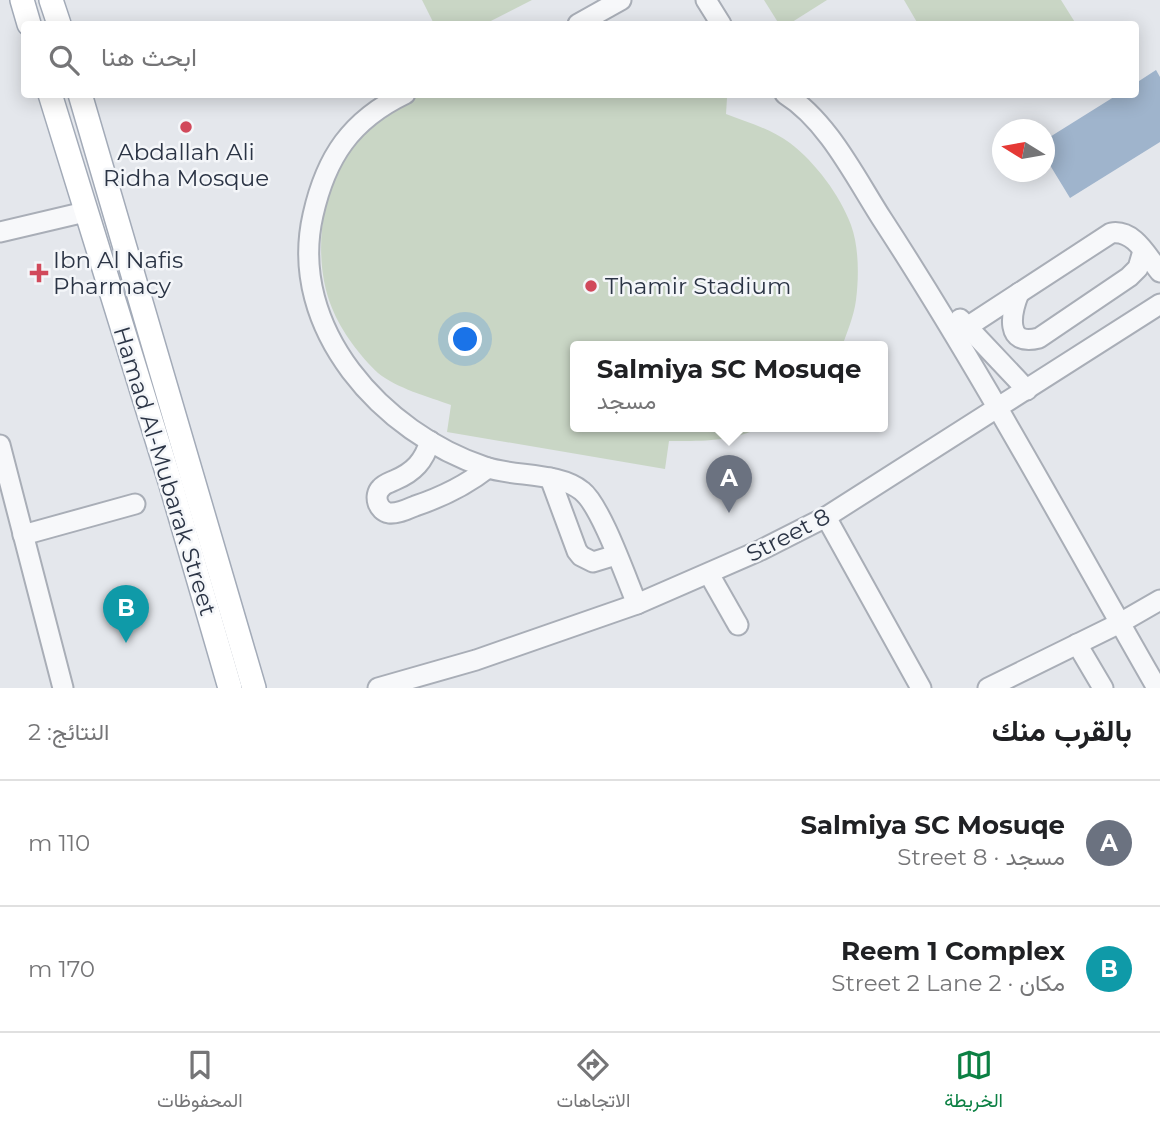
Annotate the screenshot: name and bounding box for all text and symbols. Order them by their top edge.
search box [21,21,1139,98]
icon: search [45,41,83,79]
text: ابحث هنا [101,41,197,73]
marker: Abdallah Ali Ridha Mosque [178,119,194,135]
north arrow [992,119,1055,182]
place label: Abdallah Ali Ridha Mosque [103,138,269,192]
place label: Ibn Al Nafis Pharmacy [53,246,183,300]
marker: Ibn Al Nafis Pharmacy [31,265,47,281]
place label: Thamir Stadium [605,272,791,300]
marker: Thamir Stadium [583,278,599,294]
your location [448,322,482,356]
street label: Hamad Al-Mubarak Street [108,323,222,619]
popup [570,341,888,432]
text: Salmiya SC Mosuqe [597,353,861,385]
text: مسجد [597,387,656,415]
pin: A [706,455,752,513]
street label: Street 8 [741,502,835,568]
pin: B [103,585,149,643]
text: بالقرب منك [992,712,1132,749]
text: النتائج: 2 [28,718,109,746]
text: Salmiya SC Mosuqe [800,809,1065,841]
text: 110 m [28,829,90,857]
text: A [1100,829,1118,857]
text: مسجد · Street 8 [897,843,1065,871]
text: Reem 1 Complex [841,935,1065,967]
text: 170 m [28,955,95,983]
text: B [1100,955,1118,983]
text: مكان · Street 2 Lane 2 [831,969,1065,997]
tab: المحفوظات [157,1046,243,1117]
tab: الاتجاهات [557,1046,630,1117]
tab: الخريطة [944,1046,1003,1117]

